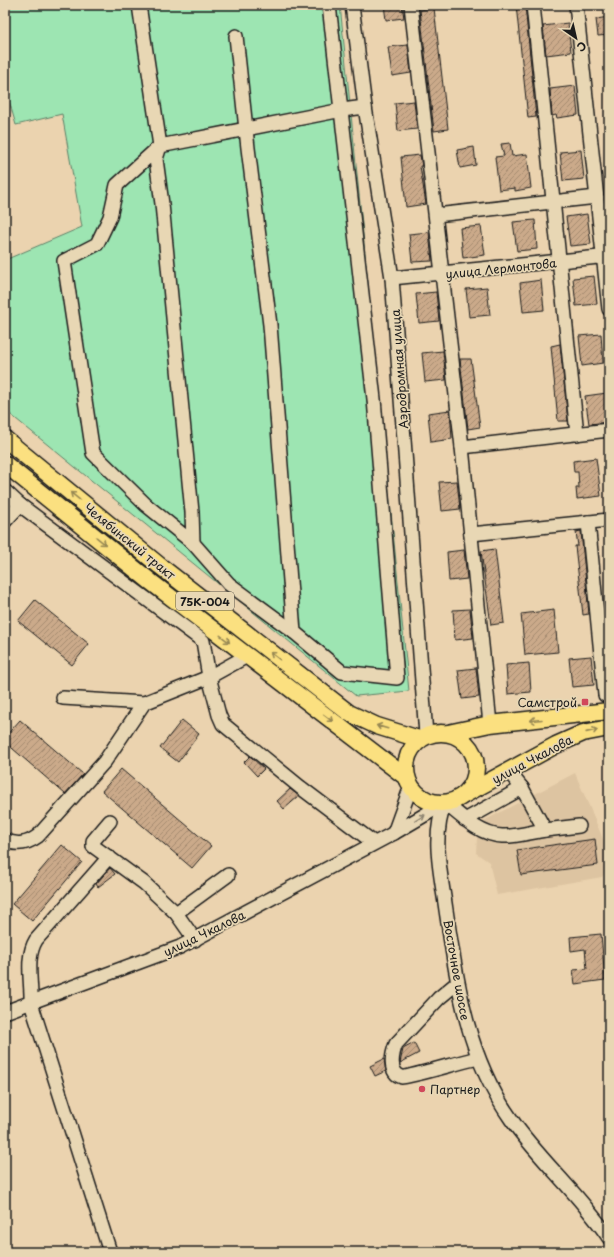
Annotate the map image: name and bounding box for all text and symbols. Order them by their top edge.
north arrow [556,18,596,58]
text: С [574,37,590,56]
street label: улица Лермонтова [445,253,558,283]
street label: Аэродромная улица [386,308,412,429]
one-way arrow [69,492,80,501]
street label: Челябинский тракт [80,498,180,584]
one-way arrow [95,537,106,546]
road number: 75К-004 [176,592,234,610]
one-way arrow [219,635,230,643]
one-way arrow [269,651,280,660]
place label: Самстрой [518,693,577,711]
marker: Самстрой [580,697,590,707]
one-way arrow [322,714,333,722]
one-way arrow [530,716,543,723]
one-way arrow [376,723,389,731]
one-way arrow [586,727,599,735]
street label: улица Чкалова [488,730,576,788]
one-way arrow [414,813,426,821]
street label: улица Чкалова [160,905,248,961]
street label: Восточное шоссе [439,918,475,1022]
place label: Партнер [430,1080,480,1098]
marker: Партнер [417,1084,427,1094]

